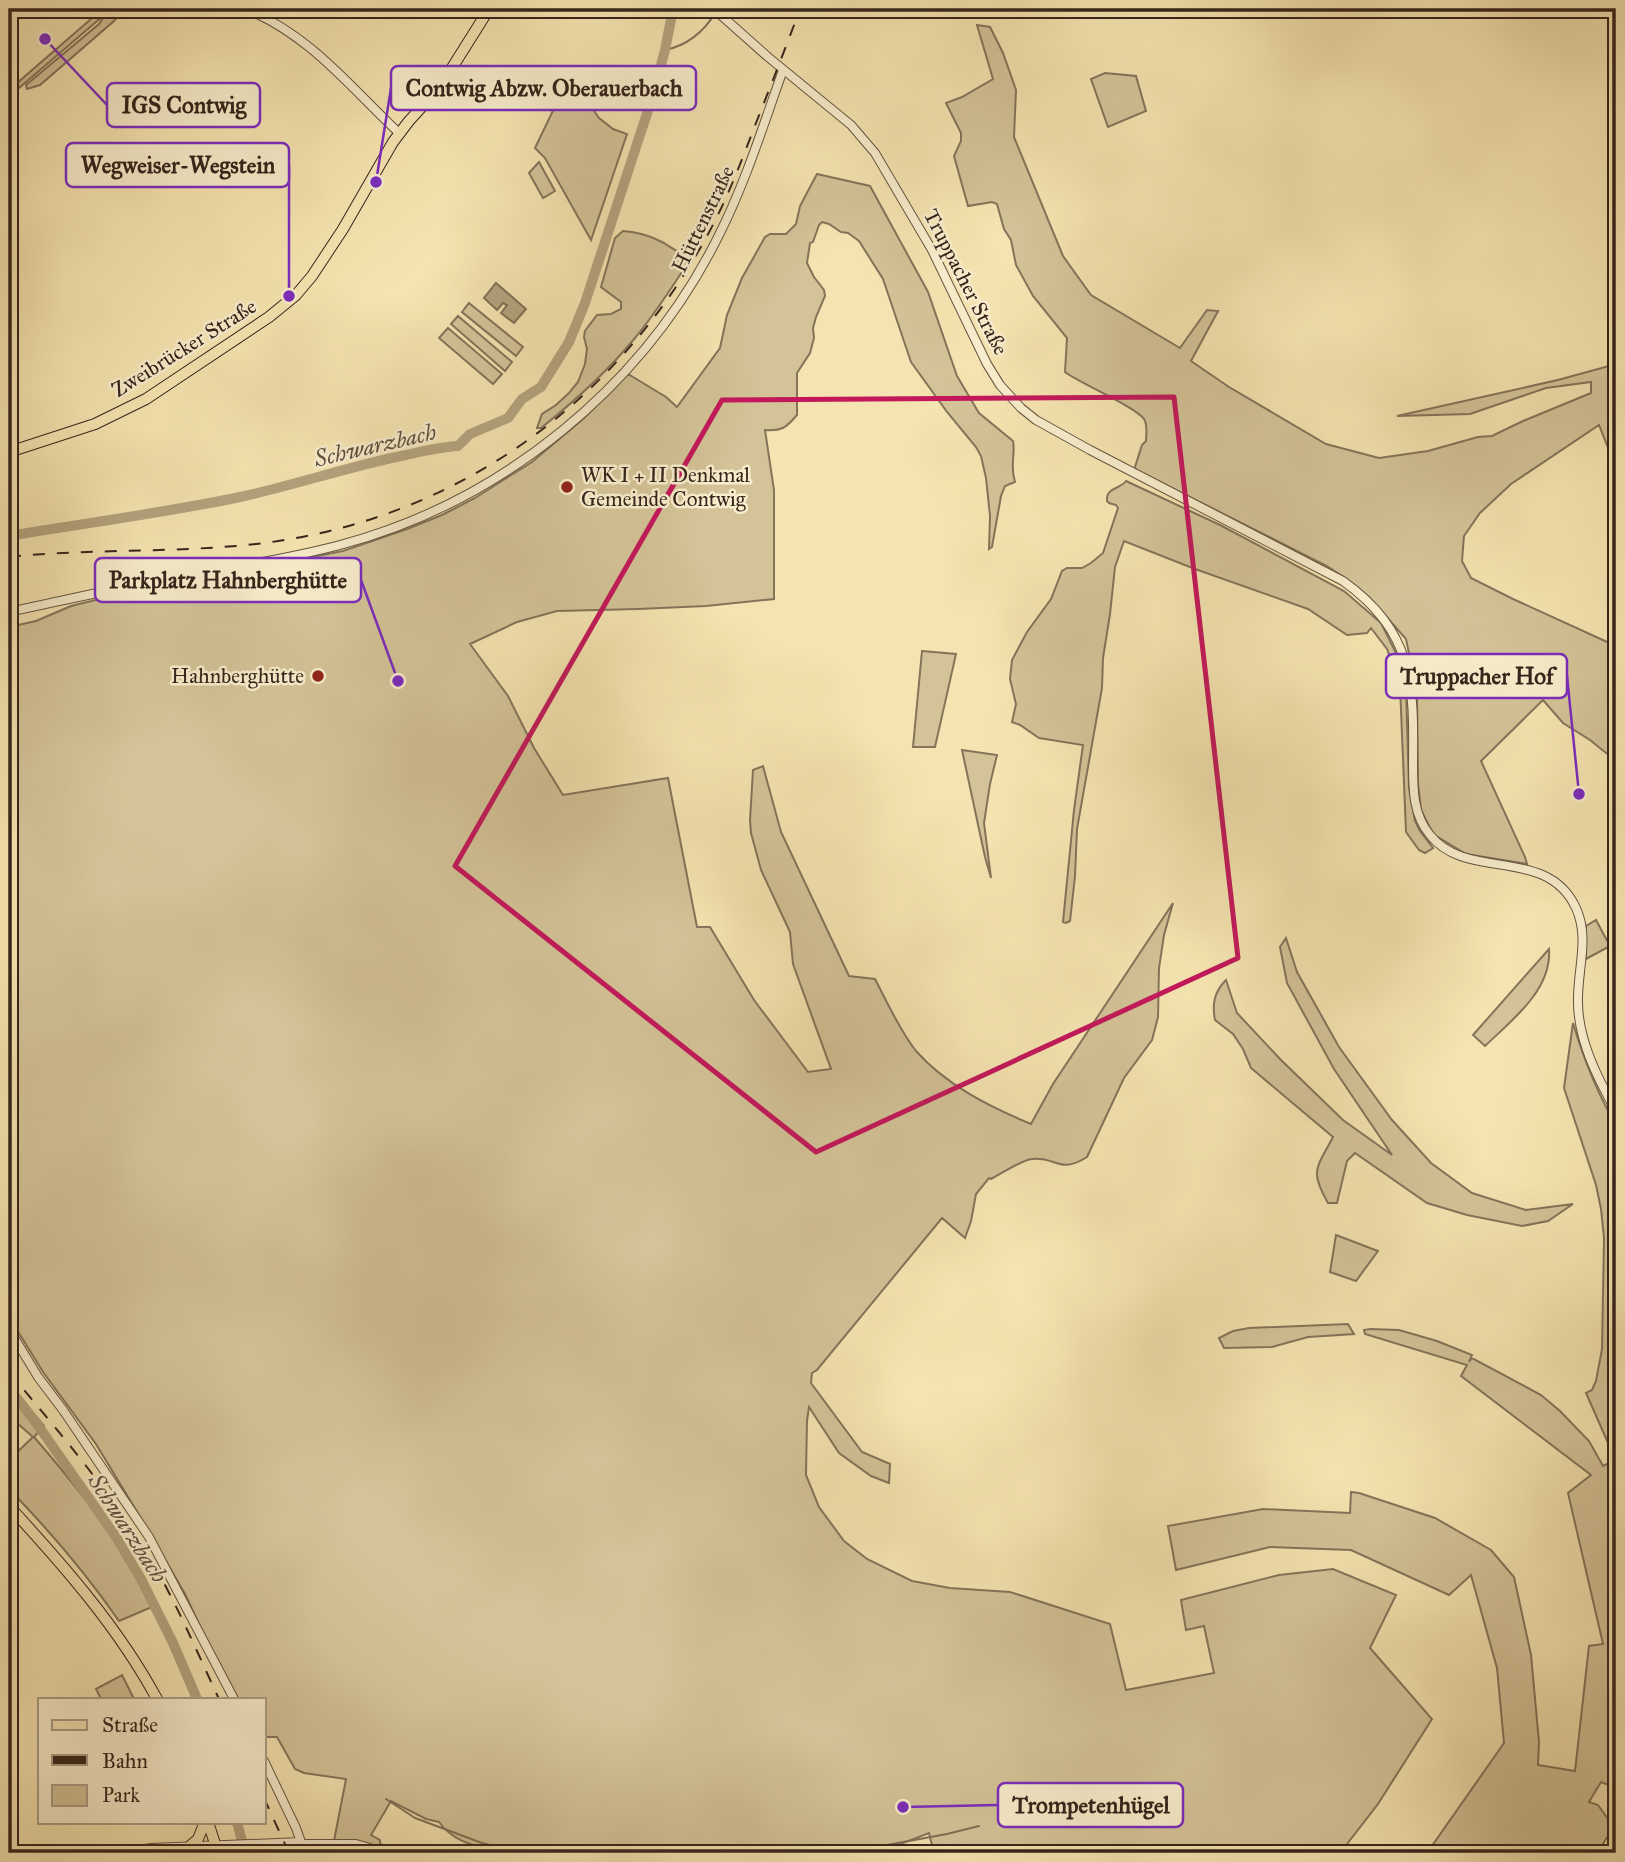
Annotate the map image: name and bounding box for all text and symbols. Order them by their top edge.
callout: Contwig Abzw. Oberauerbach [391,66,696,110]
text: Contwig Abzw. Oberauerbach [406,74,683,103]
callout: IGS Contwig [107,83,260,127]
text: IGS Contwig [122,91,248,120]
callout: Wegweiser-Wegstein [66,143,289,187]
text: Wegweiser-Wegstein [81,151,276,180]
street label: Hüttenstraße [666,161,740,277]
street label: Truppacher Straße [918,205,1014,360]
street label: Zweibrücker Straße [107,293,261,403]
water label: Schwarzbach [310,417,439,473]
place label: WK I + II Denkmal Gemeinde Contwig [581,462,750,512]
marker: WK I + II Denkmal Gemeinde Contwig [559,479,575,495]
callout: Parkplatz Hahnberghütte [95,558,361,602]
text: Parkplatz Hahnberghütte [109,566,348,595]
callout: Truppacher Hof [1386,654,1567,698]
text: Truppacher Hof [1399,662,1558,691]
place label: Hahnberghütte [171,663,304,689]
marker: Hahnberghütte [310,668,326,684]
water label: Schwarzbach [82,1467,174,1588]
legend [38,1698,266,1824]
text: Straße [102,1712,158,1738]
text: Bahn [102,1748,148,1774]
text: Park [102,1782,140,1808]
callout: Trompetenhügel [998,1783,1183,1827]
text: Trompetenhügel [1011,1791,1170,1820]

